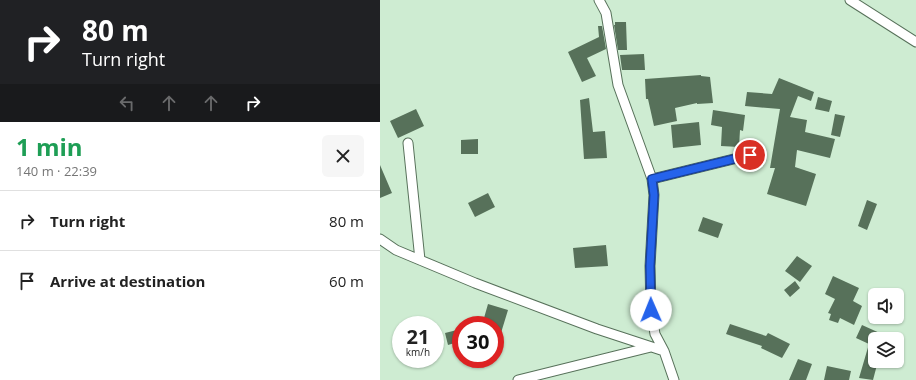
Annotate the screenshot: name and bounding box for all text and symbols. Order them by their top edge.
text: 80 m [82,11,149,49]
icon: right [16,16,68,68]
text: Turn right [82,47,165,71]
icon: left [116,92,138,114]
icon: ahead [158,92,180,114]
icon: ahead [200,92,222,114]
icon: right [242,92,264,114]
text: 1 min [16,130,83,163]
button: close [322,135,364,177]
pin [733,138,767,172]
icon: arrive [739,144,761,166]
text: 140 m · 22:39 [16,162,97,180]
icon: right [16,210,38,232]
text: Turn right [50,211,125,231]
text: 80 m [329,211,364,231]
icon: arrive [16,270,38,292]
text: Arrive at destination [50,271,205,291]
text: 60 m [329,271,364,291]
map controls [868,288,904,368]
button: sound [868,288,904,324]
position arrow [630,289,672,331]
speed limit sign: 30 [452,316,504,368]
text: 21 [407,323,429,350]
button: layers [868,332,904,368]
text: km/h [406,345,430,359]

